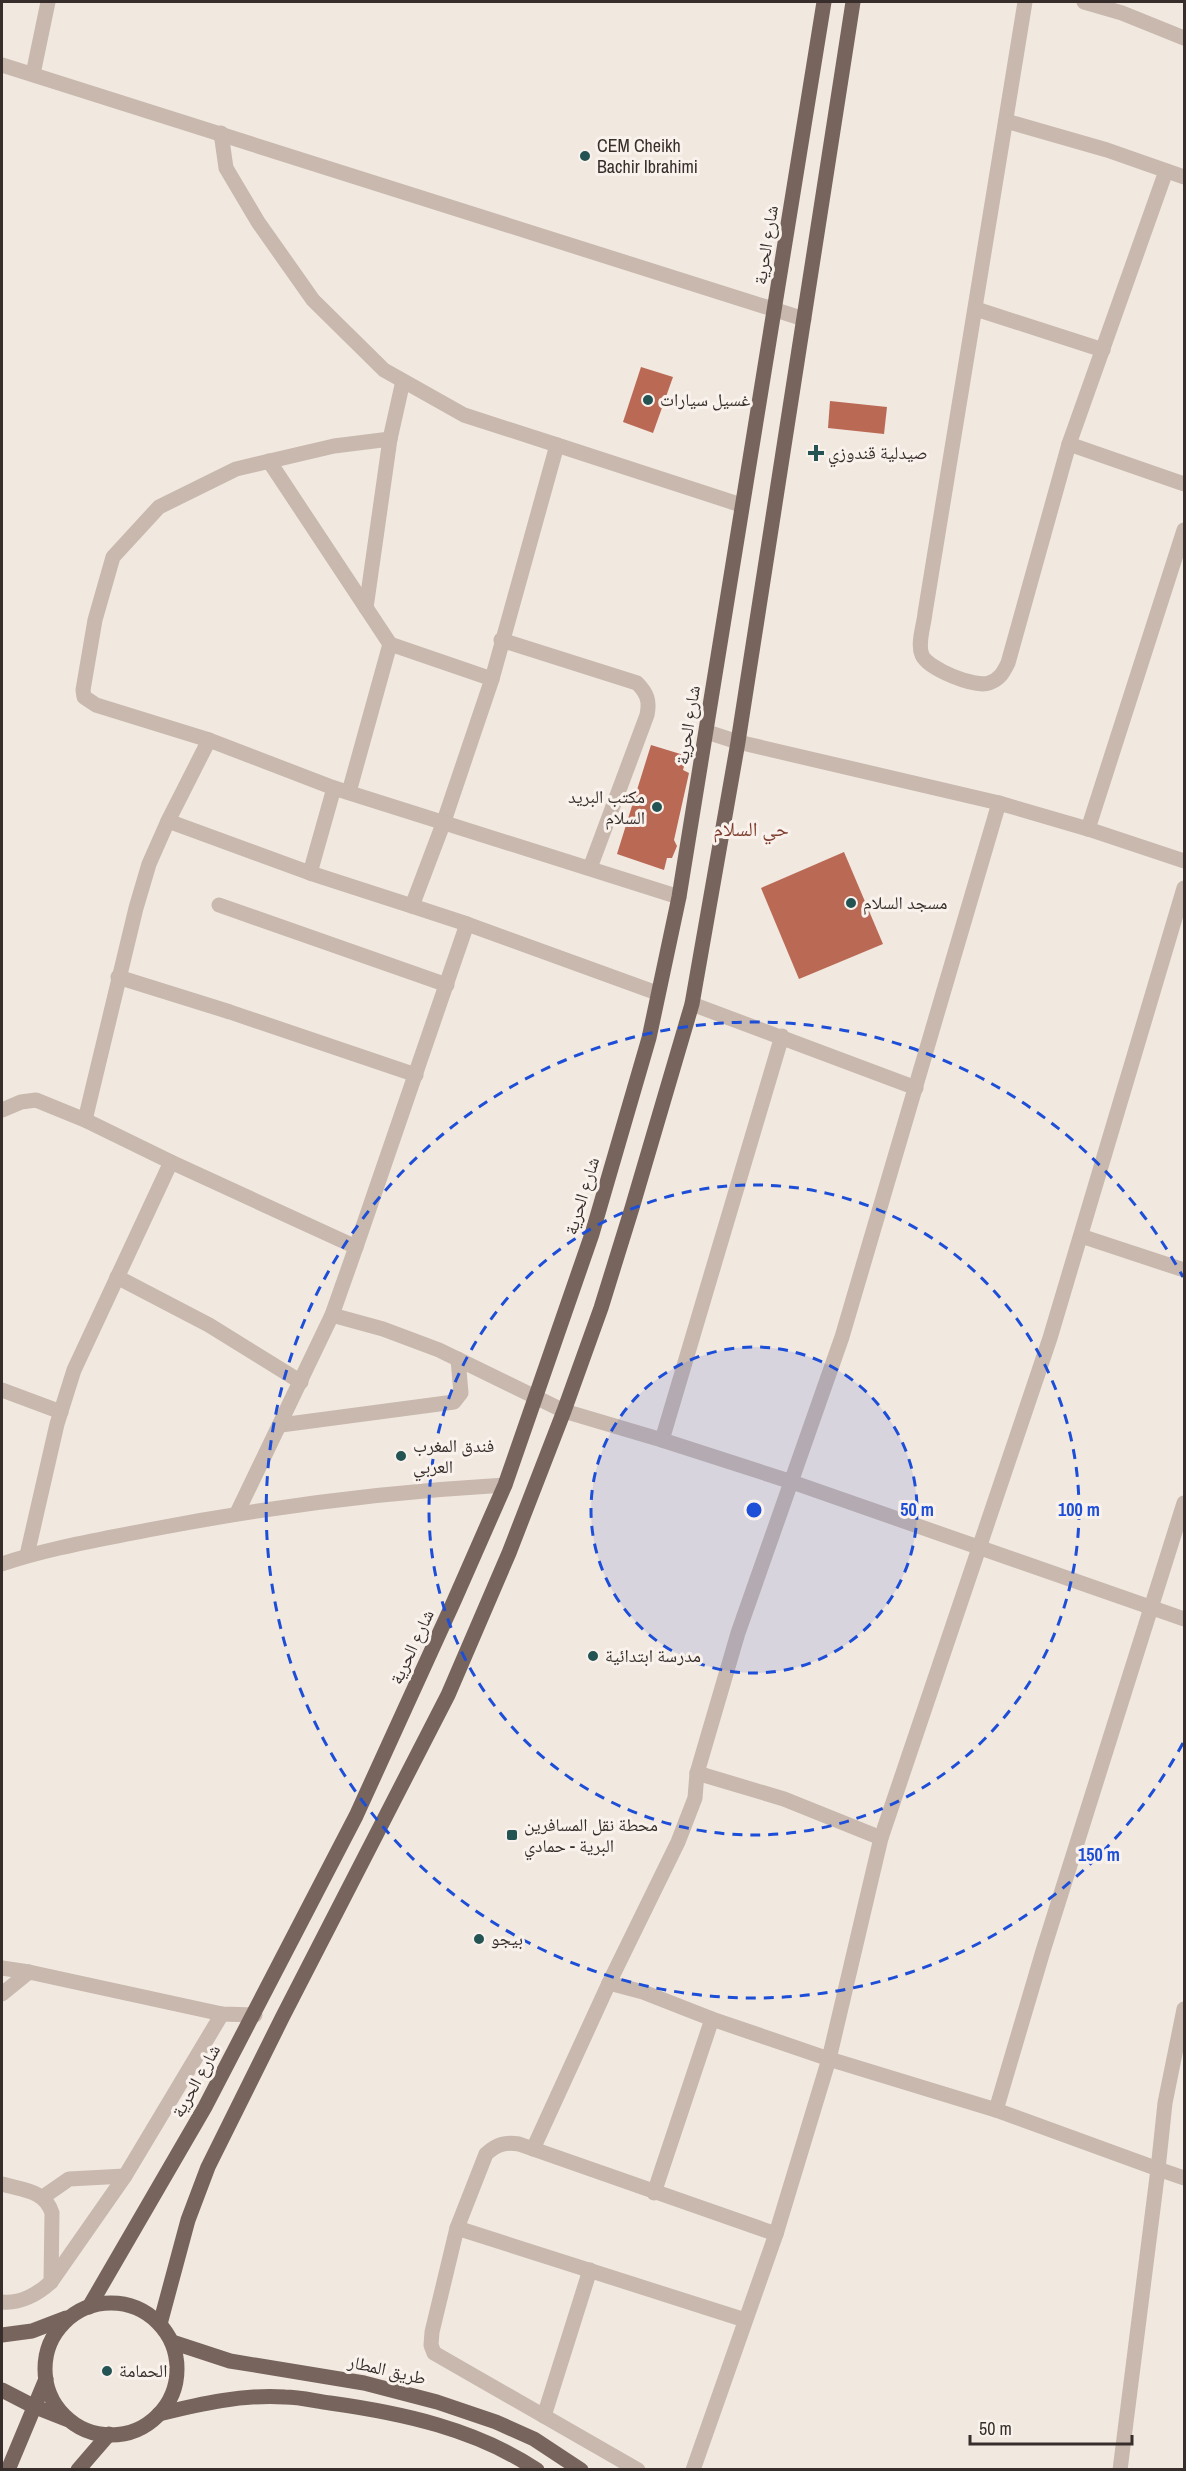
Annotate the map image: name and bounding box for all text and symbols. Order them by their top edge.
place label: CEM Cheikh Bachir Ibrahimi [597,133,698,179]
marker: CEM Cheikh Bachir Ibrahimi [578,149,592,163]
street label: شارع الحرية [747,203,784,286]
place label: غسيل سيارات [660,387,750,412]
marker: غسيل سيارات [641,393,655,407]
place label: صيدلية قندوزي [828,440,928,468]
marker: صيدلية قندوزي [809,446,823,460]
street label: شارع الحرية [669,683,706,766]
place label: مكتب البريد السلام [568,784,645,830]
marker: مكتب البريد السلام [650,800,664,814]
district label: حي السلام [713,815,789,845]
place label: مسجد السلام [863,890,948,915]
marker: مسجد السلام [844,896,858,910]
street label: شارع الحرية [558,1154,605,1238]
place label: فندق المغرب العربي [413,1433,494,1482]
marker: فندق المغرب العربي [394,1449,408,1463]
text: 50 m [900,1497,934,1522]
text: 100 m [1058,1497,1100,1522]
centre of rings [744,1500,764,1520]
street label: شارع الحرية [383,1605,440,1688]
place label: مدرسة ابتدائية [605,1643,701,1668]
marker: مدرسة ابتدائية [586,1649,600,1663]
place label: محطة نقل المسافرين البرية - حمادي [524,1812,658,1861]
marker: محطة نقل المسافرين البرية - حمادي [505,1828,519,1842]
text: 150 m [1078,1842,1120,1867]
place label: بيجو [491,1926,523,1951]
marker: بيجو [472,1932,486,1946]
street label: شارع الحرية [165,2040,226,2122]
street label: طريق المطار [345,2348,429,2391]
place label: الحمامة [119,2358,167,2383]
marker: الحمامة [100,2364,114,2378]
scale bar [970,2408,1132,2446]
text: 50 m [979,2416,1012,2441]

